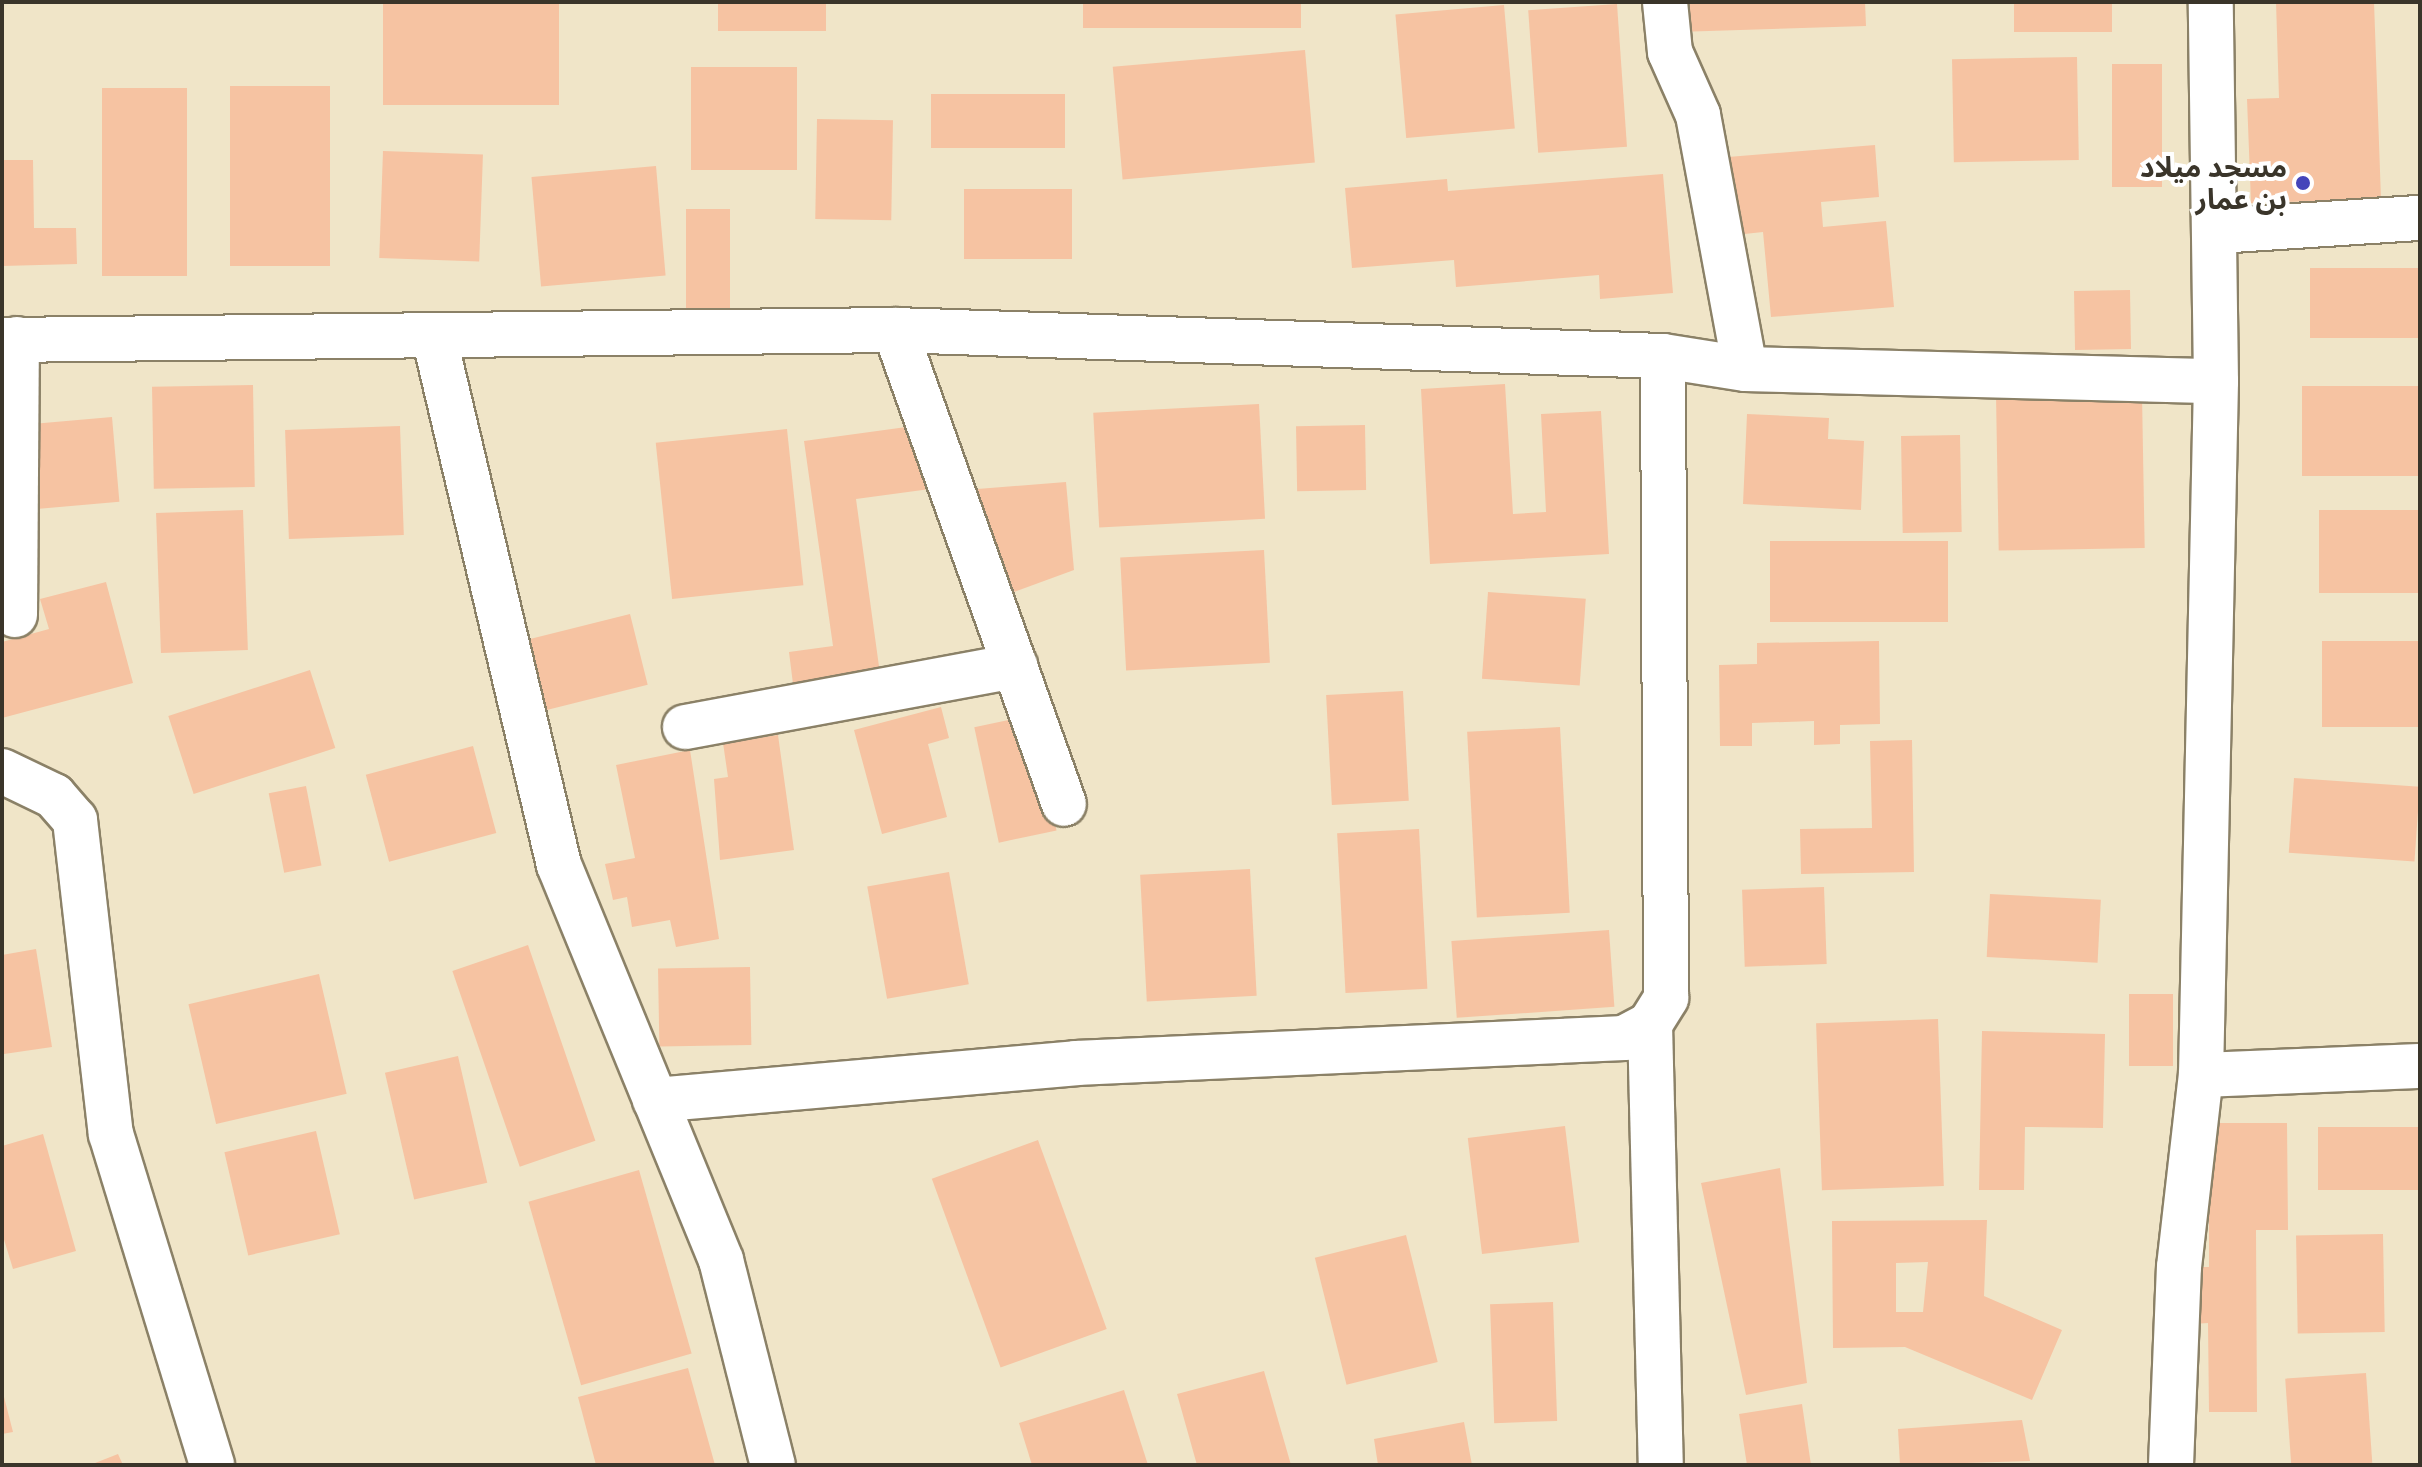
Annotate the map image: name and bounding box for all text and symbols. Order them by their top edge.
place label: مسجد ميلاد بن عمار [2140,150,2287,216]
marker: مسجد ميلاد بن عمار [2294,174,2312,192]

